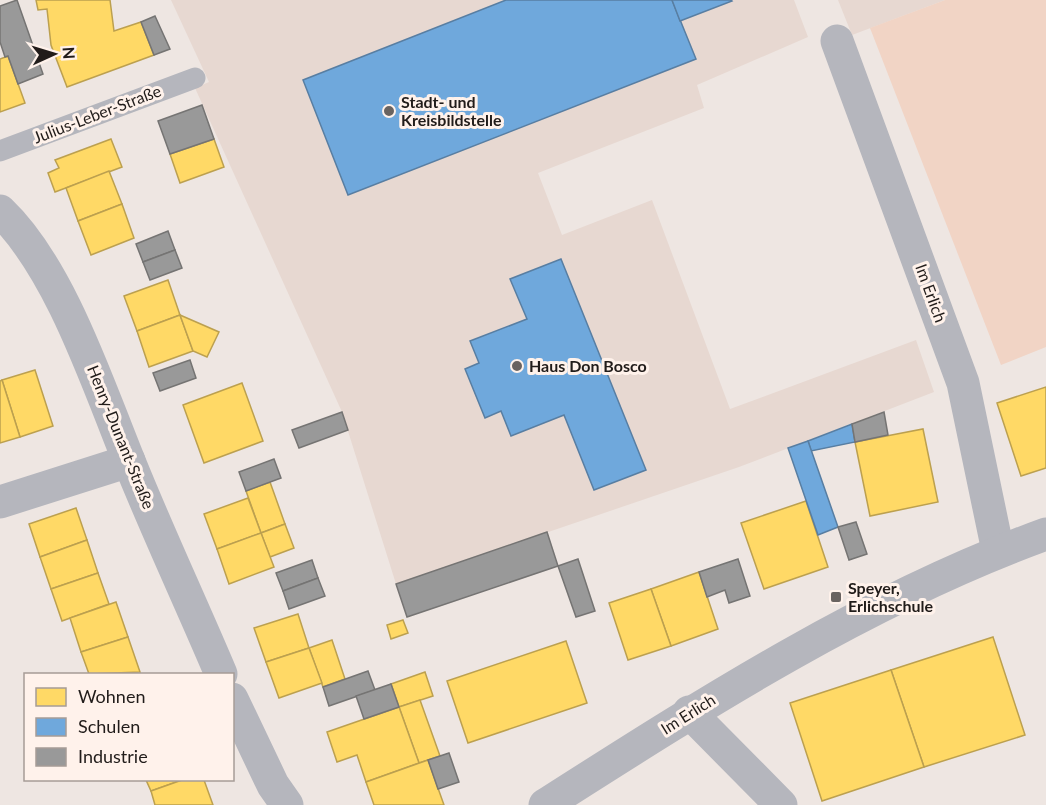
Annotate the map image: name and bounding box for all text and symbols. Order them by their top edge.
north arrow [24,24,84,84]
text: N [60,46,79,60]
street label: Julius-Leber-Straße [30,80,163,147]
place label: Stadt- und Kreisbildstelle [401,92,502,129]
marker: Stadt- und Kreisbildstelle [382,104,396,118]
street label: Im Erlich [912,261,951,325]
place label: Haus Don Bosco [529,356,647,375]
marker: Haus Don Bosco [510,359,524,373]
street label: Henry-Dunant-Straße [84,362,159,511]
place label: Speyer, Erlichschule [848,578,934,615]
marker: Speyer, Erlichschule [829,590,843,604]
legend [24,673,234,781]
text: Wohnen [78,685,145,707]
street label: Im Erlich [657,689,718,738]
text: Schulen [78,715,140,737]
text: Industrie [78,745,148,767]

